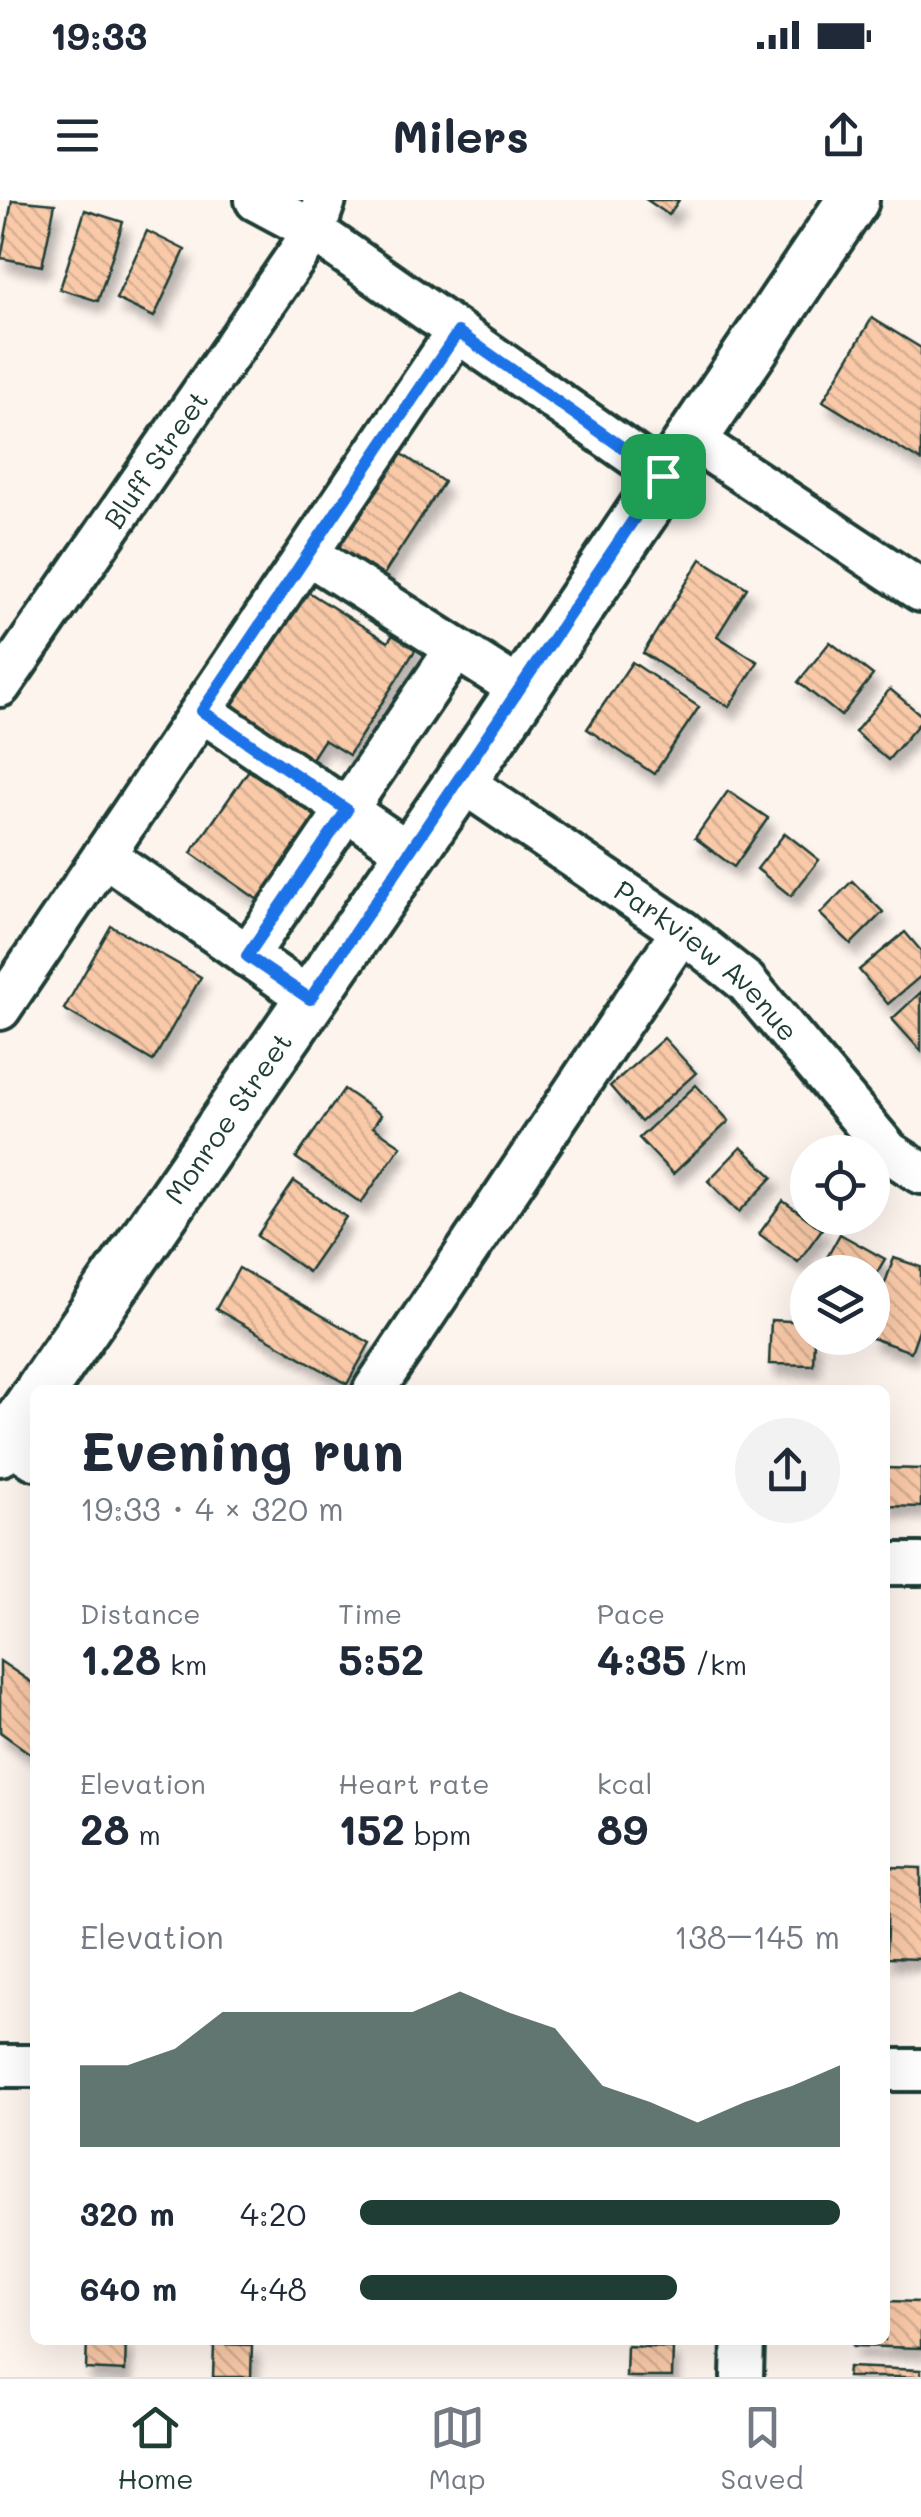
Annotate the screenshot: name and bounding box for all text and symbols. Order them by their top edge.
text: 19:33 [50,10,147,60]
text: Milers [392,106,529,164]
icon: menu [50,108,105,163]
icon: share [816,108,871,163]
street label: Bluff Street [95,383,216,535]
pin [621,434,706,519]
icon: arrive [636,449,691,504]
street label: Parkview Avenue [608,871,807,1048]
street label: Monroe Street [156,1025,299,1211]
map controls [790,1135,890,1355]
button: locate [790,1135,890,1235]
button: layers [790,1255,890,1355]
text: Evening run [80,1413,404,1485]
button: share [735,1418,840,1523]
text: 19:33 · 4 × 320 m [80,1487,344,1529]
text: Distance [80,1595,201,1631]
text: Time [338,1595,402,1631]
text: Pace [597,1595,665,1631]
text: 1.28 [80,1631,161,1686]
text: 5:52 [338,1631,424,1686]
text: 4:35 [597,1631,686,1686]
text: km [161,1646,207,1682]
text: /km [686,1646,747,1682]
text: Elevation [80,1765,206,1801]
text: Heart rate [338,1765,490,1801]
text: kcal [597,1765,652,1801]
text: 28 [80,1801,130,1856]
text: 152 [338,1801,405,1856]
text: 89 [597,1801,648,1856]
text: m [130,1816,161,1852]
text: bpm [405,1816,471,1852]
text: Elevation [80,1915,224,1957]
text: 138–145 m [674,1915,840,1957]
text: 320 m [80,2192,175,2234]
text: 4:20 [240,2192,306,2234]
text: 640 m [80,2267,177,2309]
text: 4:48 [240,2267,307,2309]
tab: Home [117,2400,194,2496]
tab: Map [429,2400,486,2496]
tab: Saved [720,2400,804,2496]

